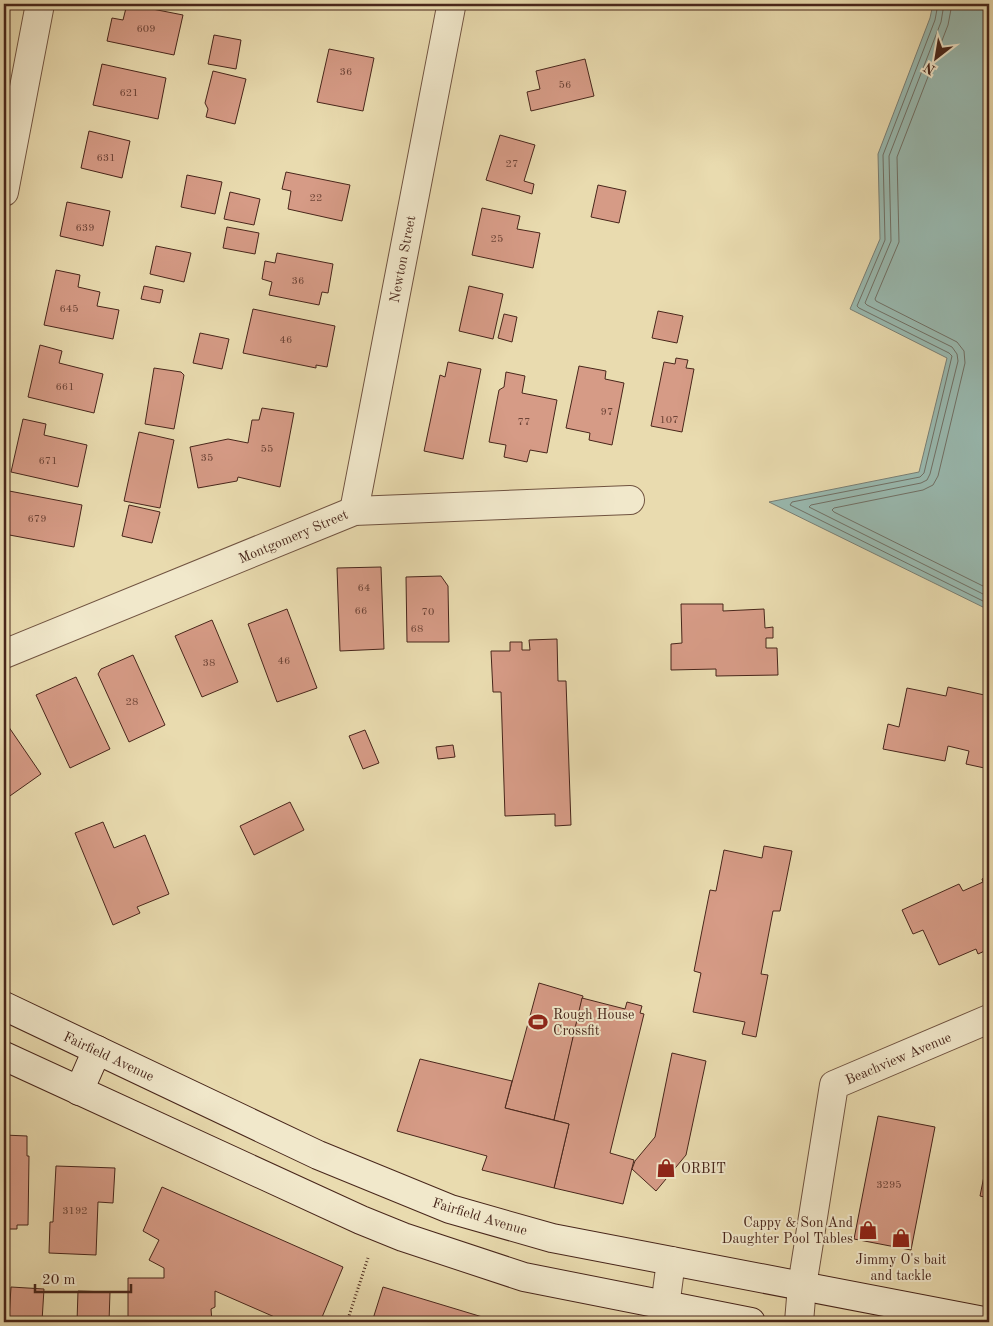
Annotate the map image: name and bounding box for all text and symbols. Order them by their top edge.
house number: 609 [136,24,156,35]
north arrow [910,32,960,82]
text: N [921,59,938,77]
house number: 36 [340,67,352,78]
house number: 56 [559,80,571,91]
house number: 621 [119,88,139,99]
house number: 631 [96,153,116,164]
house number: 27 [506,159,518,170]
house number: 22 [310,193,322,204]
street label: Newton Street [388,214,418,304]
house number: 639 [75,223,95,234]
house number: 25 [491,234,503,245]
house number: 36 [292,276,304,287]
house number: 645 [59,304,79,315]
house number: 46 [280,335,292,346]
house number: 661 [55,382,75,393]
house number: 97 [601,407,613,418]
house number: 107 [659,415,679,426]
house number: 77 [518,417,530,428]
house number: 55 [261,444,273,455]
house number: 35 [201,453,213,464]
house number: 671 [38,456,58,467]
street label: Montgomery Street [237,508,350,566]
house number: 679 [27,514,47,525]
house number: 64 [358,583,370,594]
house number: 66 [355,606,367,617]
house number: 70 [422,607,434,618]
house number: 68 [411,624,423,635]
house number: 46 [278,656,290,667]
house number: 38 [203,658,215,669]
house number: 28 [126,697,138,708]
place label: Rough House Crossfit [553,1008,635,1038]
sports icon: Rough House Crossfit [527,1011,549,1033]
street label: Fairfield Avenue [61,1030,156,1084]
street label: Beachview Avenue [843,1030,953,1088]
shop icon: ORBIT [655,1157,677,1179]
place label: ORBIT [681,1162,726,1176]
house number: 3295 [876,1180,902,1191]
street label: Fairfield Avenue [431,1196,529,1238]
house number: 3192 [62,1206,88,1217]
place label: Cappy & Son And Daughter Pool Tables [721,1216,853,1246]
shop icon: Cappy & Son And Daughter Pool Tables [857,1219,879,1241]
shop icon: Jimmy O's bait and tackle [890,1227,912,1249]
place label: Jimmy O's bait and tackle [856,1253,947,1283]
scale bar [35,1261,131,1293]
text: 20 m [42,1273,76,1288]

